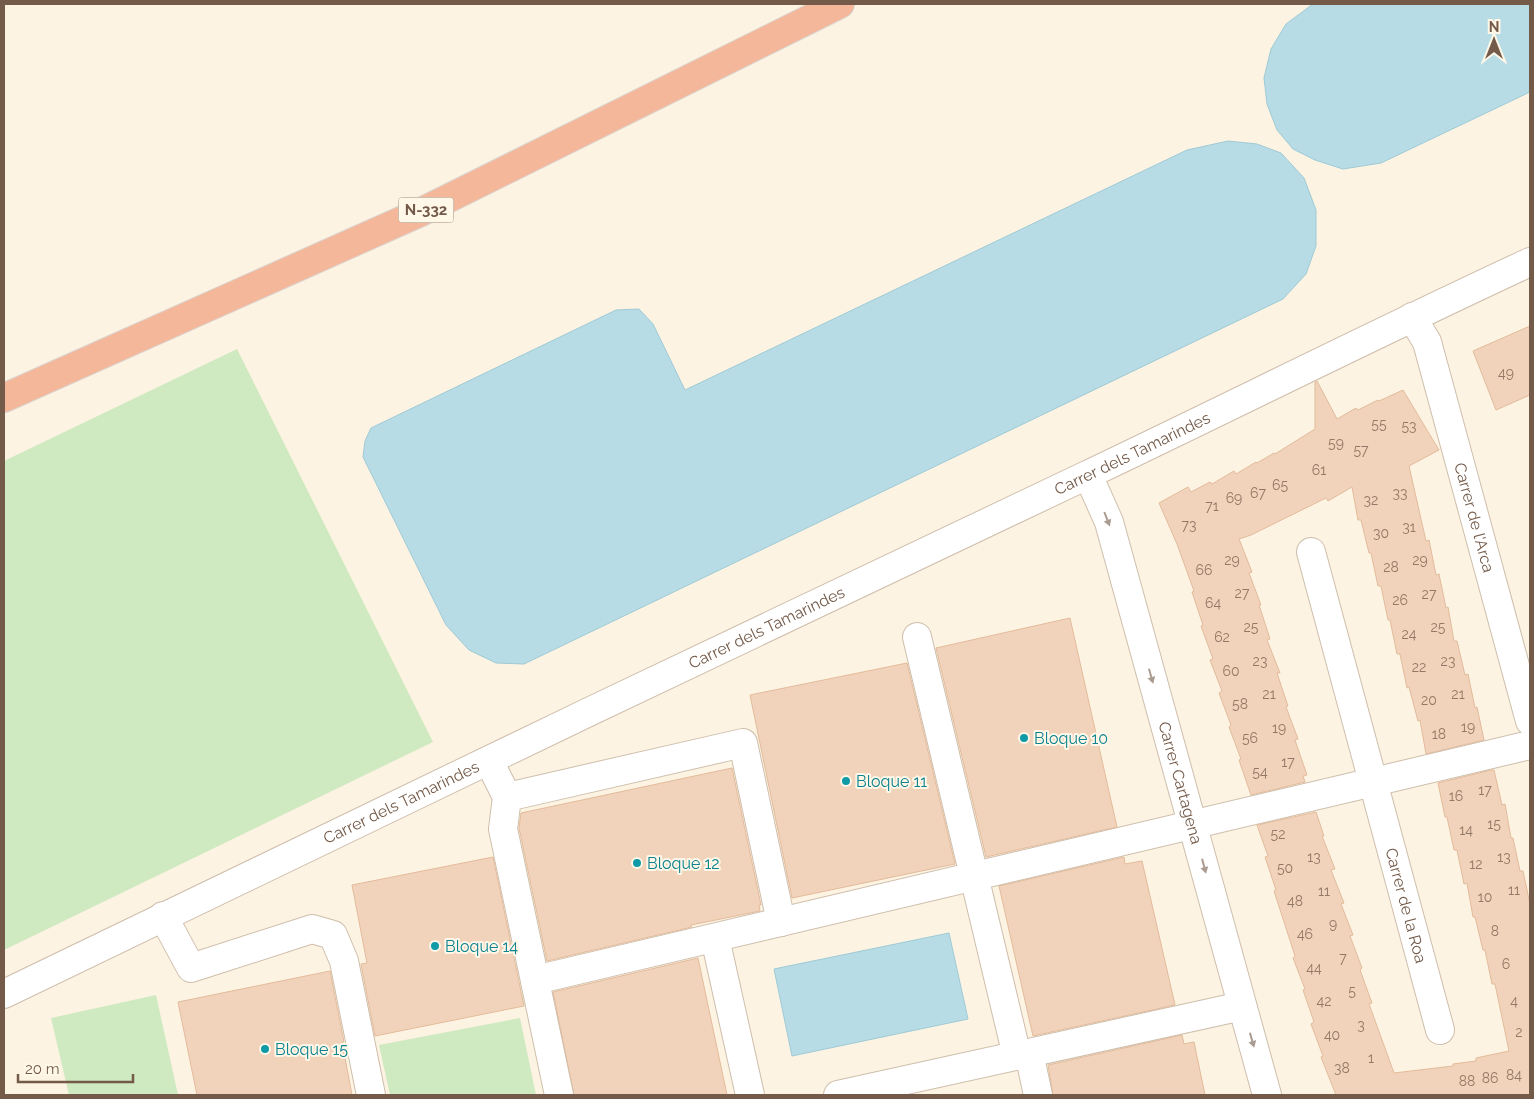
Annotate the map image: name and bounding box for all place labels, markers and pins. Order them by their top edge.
place label: Bloque 10 [1034,729,1108,748]
marker: Bloque 10 [1018,732,1030,744]
place label: Bloque 11 [856,772,927,791]
marker: Bloque 11 [840,775,852,787]
place label: Bloque 12 [647,854,720,873]
marker: Bloque 12 [631,857,643,869]
place label: Bloque 14 [445,937,518,956]
marker: Bloque 14 [429,940,441,952]
place label: Bloque 15 [275,1040,348,1059]
marker: Bloque 15 [259,1043,271,1055]

